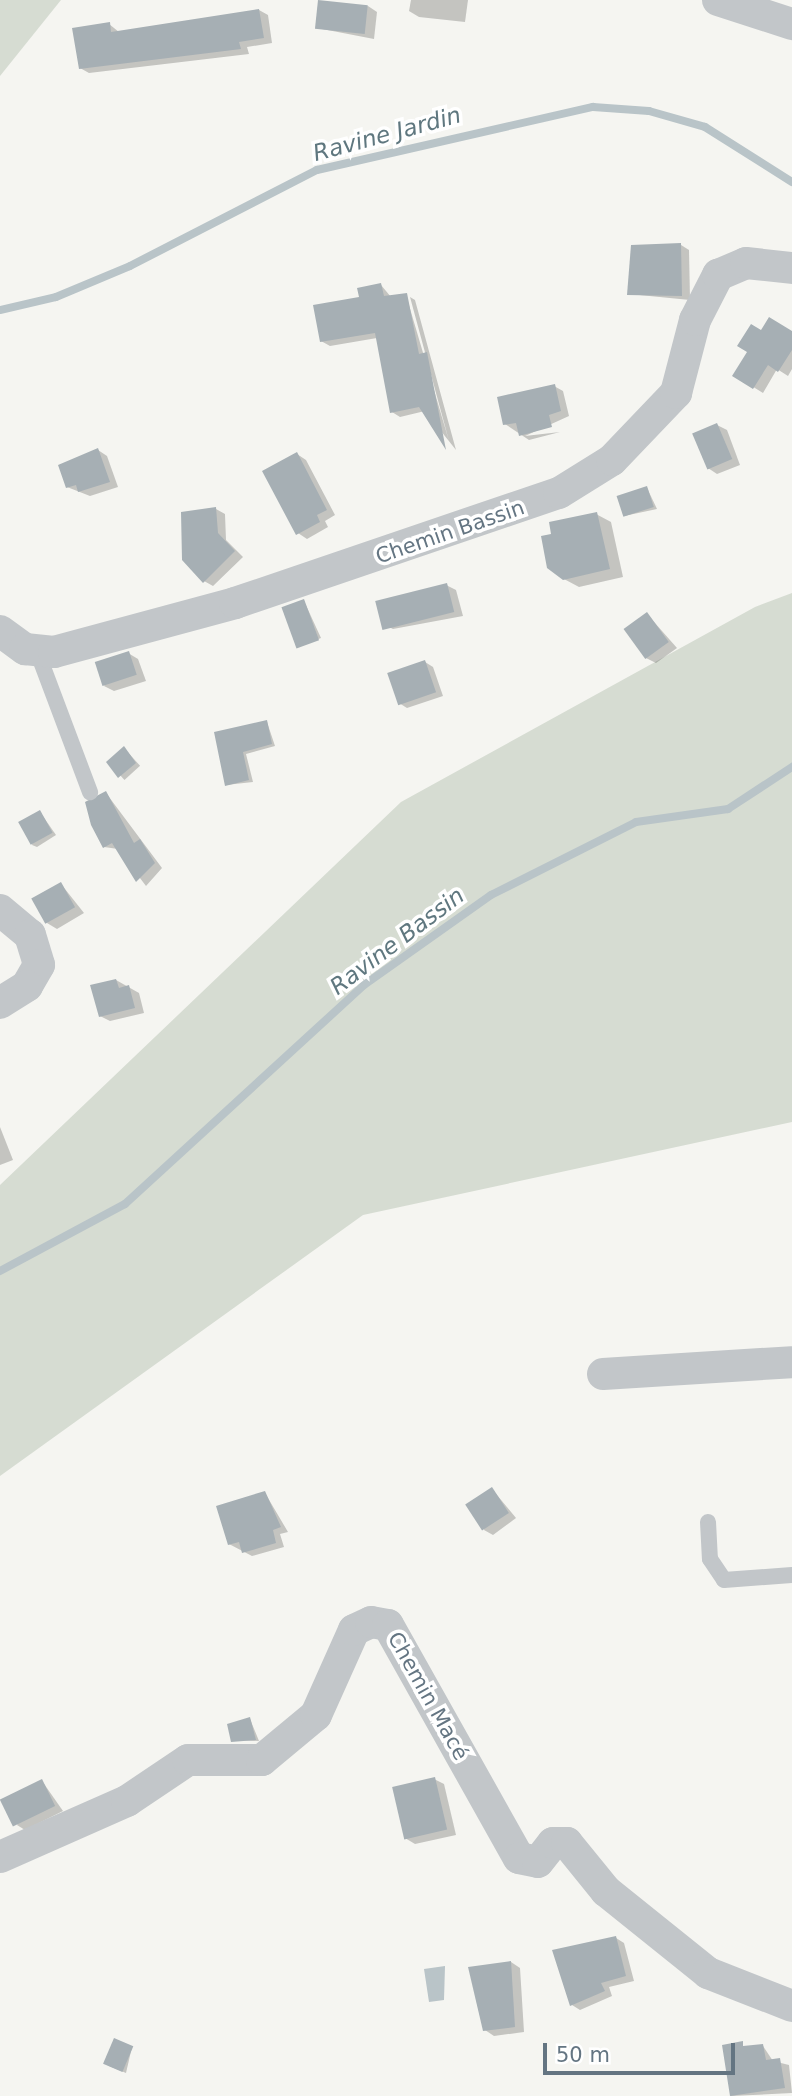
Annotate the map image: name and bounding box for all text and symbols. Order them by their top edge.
water label: Ravine Jardin [310,101,464,167]
street label: Chemin Bassin [372,495,528,569]
water label: Ravine Bassin [324,882,470,1000]
street label: Chemin Macé [382,1628,474,1764]
scale bar [547,2030,740,2074]
text: 50 m [556,2043,610,2067]

